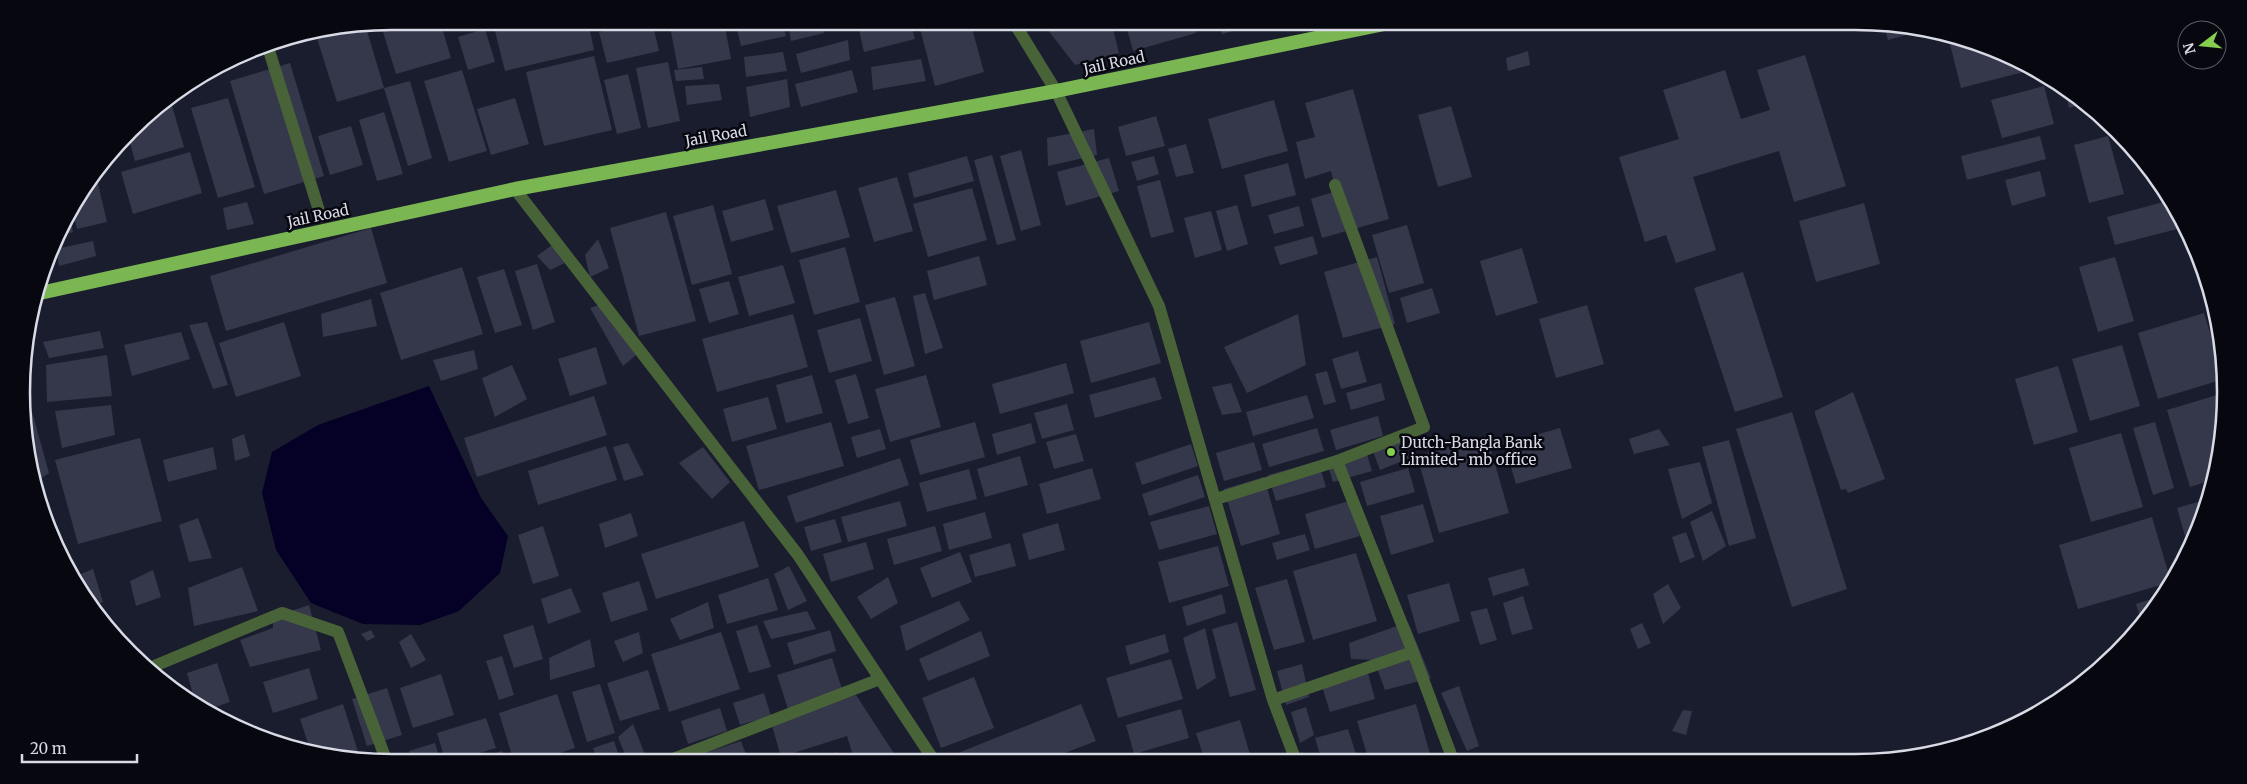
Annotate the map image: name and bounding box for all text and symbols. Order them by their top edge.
north arrow [2177,20,2227,70]
text: N [2179,41,2200,56]
street label: Jail Road [1080,47,1147,79]
street label: Jail Road [682,121,748,150]
street label: Jail Road [284,200,351,232]
place label: Dutch-Bangla Bank Limited- mb office [1401,433,1543,469]
marker: Dutch-Bangla Bank Limited- mb office [1385,446,1397,458]
scale bar [22,732,138,764]
text: 20 m [30,739,67,758]

